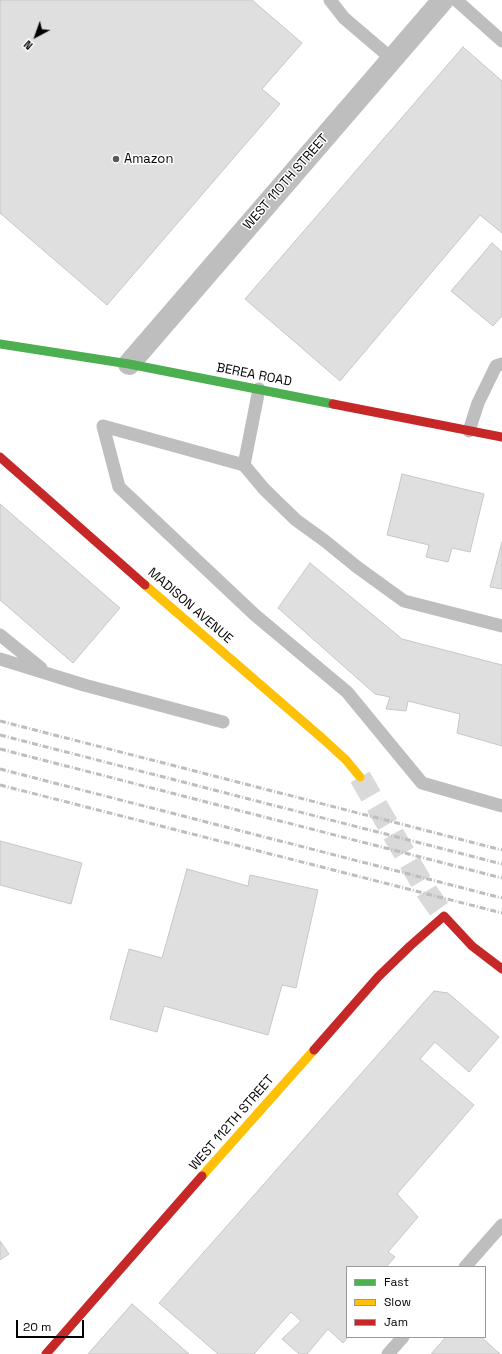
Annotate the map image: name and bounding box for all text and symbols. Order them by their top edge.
north arrow [16,16,56,56]
text: N [21,37,36,53]
street label: WEST 110TH STREET [240,131,332,233]
place label: Amazon [124,151,173,167]
marker: Amazon [111,154,121,164]
street label: BEREA ROAD [215,360,293,390]
street label: MADISON AVENUE [144,565,236,647]
street label: WEST 112TH STREET [186,1072,278,1174]
legend [346,1266,486,1338]
text: Fast [384,1274,409,1290]
text: Slow [384,1294,411,1310]
scale bar [18,1312,86,1338]
text: Jam [384,1314,408,1330]
text: 20 m [23,1319,51,1335]

